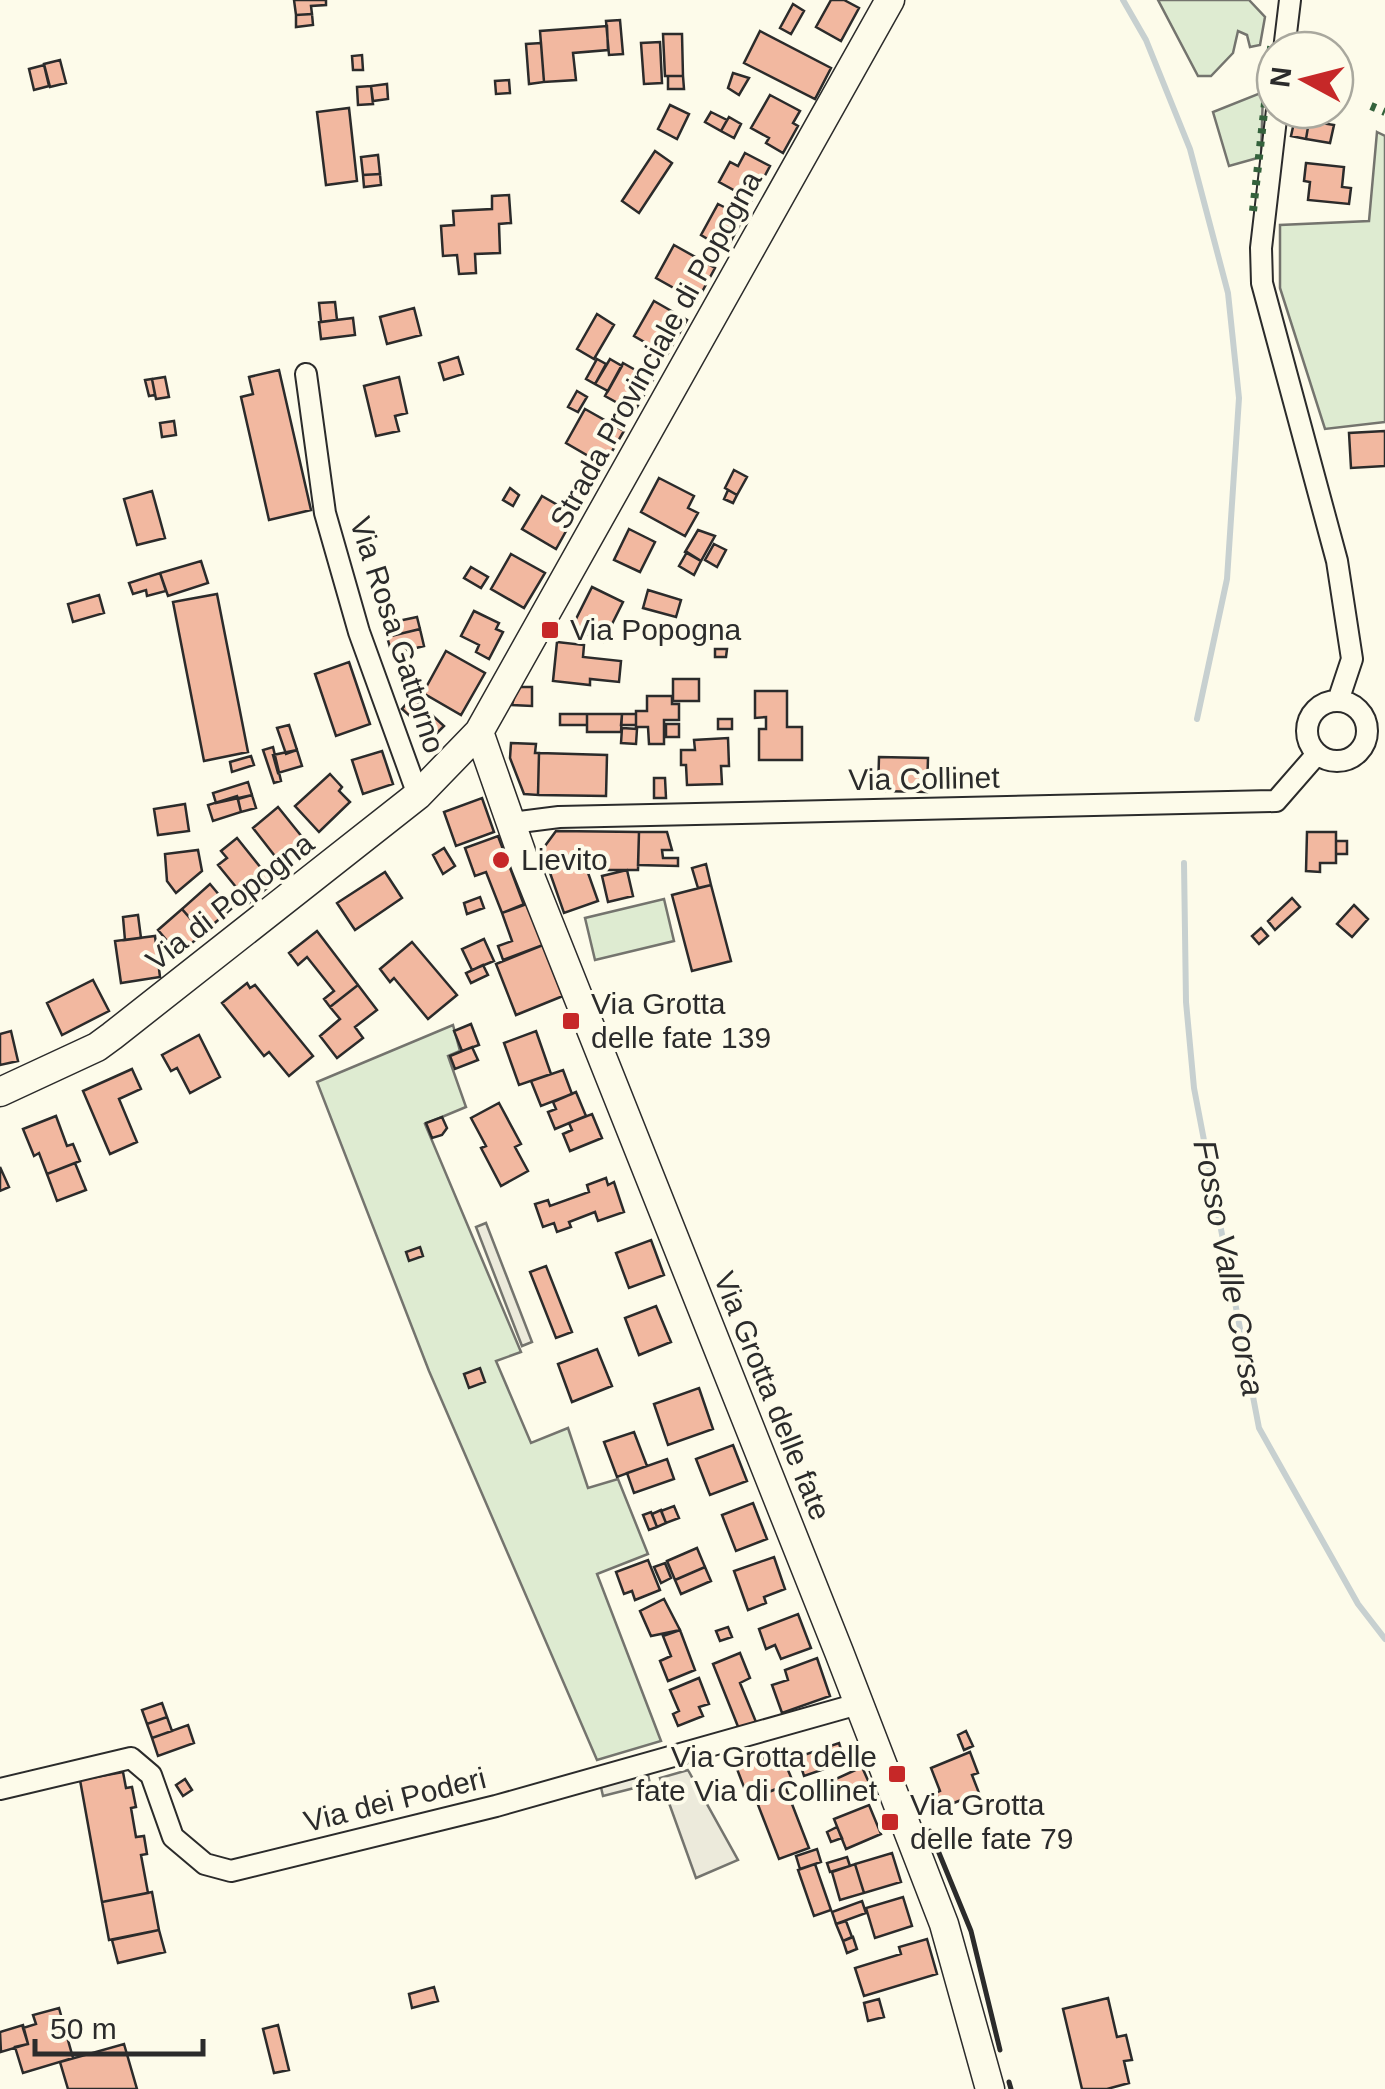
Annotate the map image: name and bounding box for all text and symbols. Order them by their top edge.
north arrow [1255,30,1355,130]
text: N [1264,65,1297,89]
street label: Strada Provinciale di Popogna [543,165,768,534]
street label: Via Rosa Gattorno [344,513,451,757]
place label: Via Popogna [570,613,742,646]
marker: Via Popogna [539,619,561,641]
street label: Via Collinet [848,761,1001,796]
street label: Via di Popogna [140,826,320,977]
place label: Lievito [521,843,608,876]
marker: Lievito [490,849,512,871]
place label: Via Grotta delle fate 139 [591,987,771,1054]
marker: Via Grotta delle fate 139 [560,1010,582,1032]
water label: Fosso Valle Corsa [1187,1137,1271,1399]
street label: Via Grotta delle fate [708,1267,837,1525]
place label: Via Grotta delle fate Via di Collinet [636,1740,878,1807]
street label: Via dei Poderi [301,1761,489,1838]
marker: Via Grotta delle fate Via di Collinet [886,1763,908,1785]
place label: Via Grotta delle fate 79 [910,1788,1073,1855]
marker: Via Grotta delle fate 79 [879,1811,901,1833]
scale bar [35,1994,202,2056]
text: 50 m [50,2012,117,2045]

